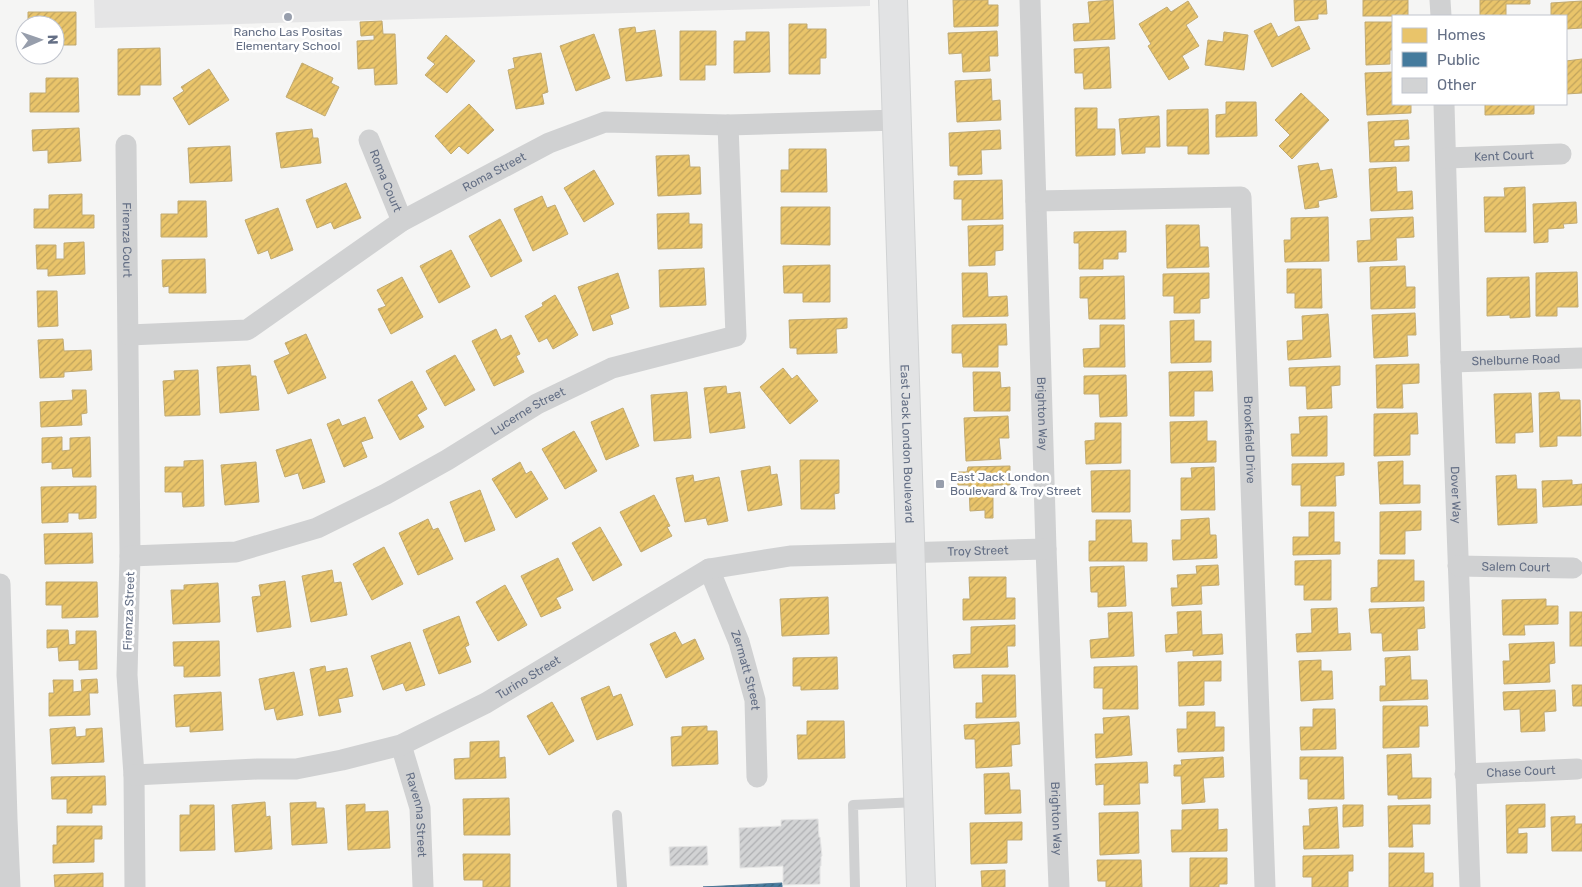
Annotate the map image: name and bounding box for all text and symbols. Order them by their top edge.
marker: Rancho Las Positas Elementary School [282,11,294,23]
north arrow [15,15,65,65]
legend [1392,15,1567,105]
place label: Rancho Las Positas Elementary School [234,25,342,53]
text: Homes [1437,26,1486,44]
text: N [44,34,61,45]
text: Public [1437,51,1480,69]
text: Other [1437,76,1477,94]
street label: Roma Court [367,147,405,214]
street label: Kent Court [1474,148,1534,164]
street label: Roma Street [460,149,529,195]
street label: Firenza Court [120,202,134,278]
street label: Shelburne Road [1471,352,1561,368]
street label: East Jack London Boulevard [898,364,917,523]
street label: Brighton Way [1034,377,1050,451]
street label: Lucerne Street [488,384,568,438]
street label: Brookfield Drive [1241,396,1258,484]
street label: Dover Way [1448,466,1464,524]
place label: East Jack London Boulevard & Troy Street [950,470,1081,498]
marker: East Jack London Boulevard & Troy Street [934,478,946,490]
street label: Troy Street [947,543,1009,559]
street label: Salem Court [1481,559,1551,575]
street label: Firenza Street [121,571,137,651]
street label: Zermatt Street [728,628,762,711]
street label: Turino Street [494,653,563,702]
street label: Chase Court [1486,763,1556,780]
street label: Ravenna Street [403,771,429,858]
street label: Brighton Way [1048,781,1065,856]

